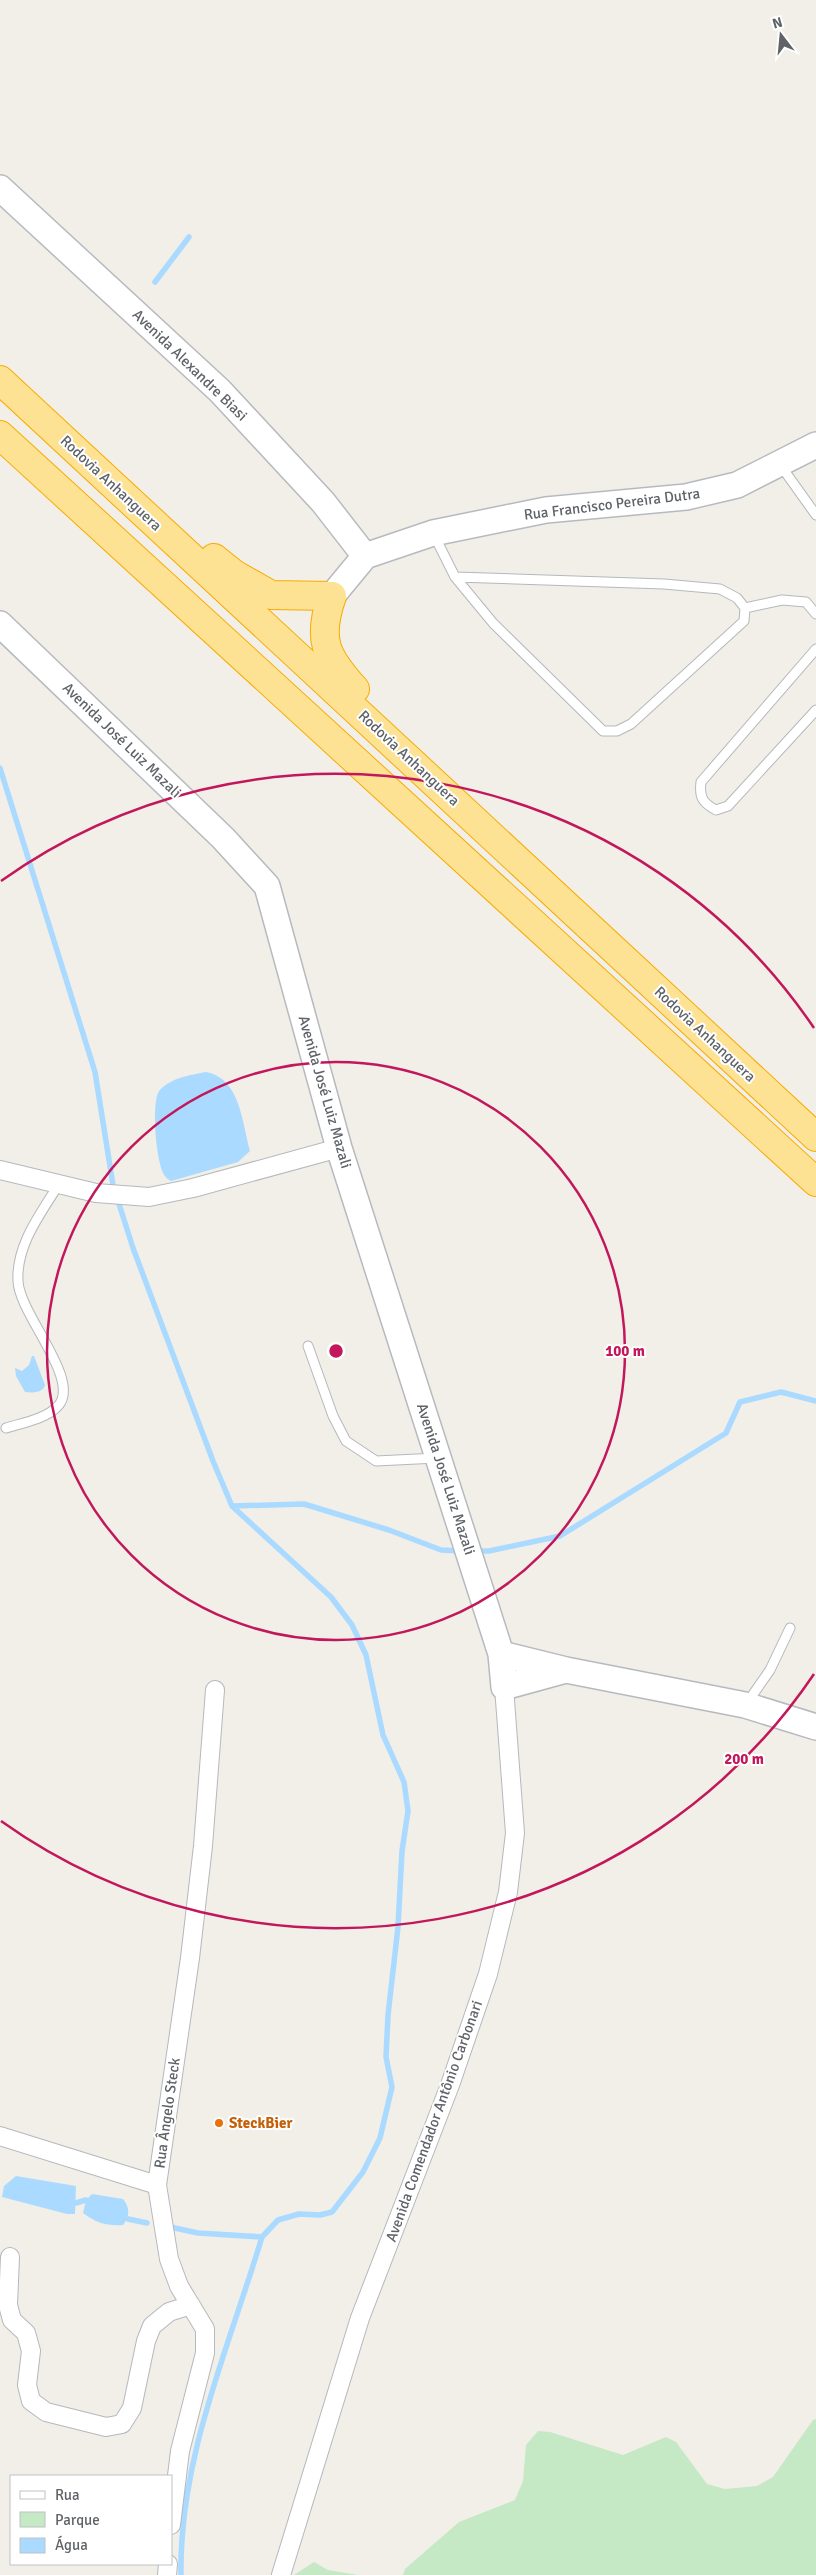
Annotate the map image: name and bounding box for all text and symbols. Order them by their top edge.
north arrow [756,10,806,60]
text: N [771,13,785,32]
street label: Avenida Alexandre Biasi [129,305,251,425]
street label: Rodovia Anhanguera [57,431,165,535]
street label: Rua Francisco Pereira Dutra [523,484,701,524]
street label: Avenida José Luiz Mazali [59,679,185,801]
street label: Rodovia Anhanguera [355,706,463,810]
street label: Rodovia Anhanguera [651,982,759,1086]
street label: Avenida José Luiz Mazali [295,1014,355,1170]
centre of rings [327,1342,345,1360]
text: 100 m [605,1342,645,1360]
street label: Avenida José Luiz Mazali [413,1401,479,1557]
text: 200 m [724,1750,764,1768]
street label: Avenida Comendador Antônio Carbonari [382,1998,486,2244]
street label: Rua Ângelo Steck [150,2056,184,2169]
place label: SteckBier [229,2114,292,2132]
marker: SteckBier [213,2117,225,2129]
legend [10,2475,172,2565]
text: Rua [55,2486,80,2504]
text: Parque [55,2511,100,2529]
text: Água [55,2535,88,2554]

